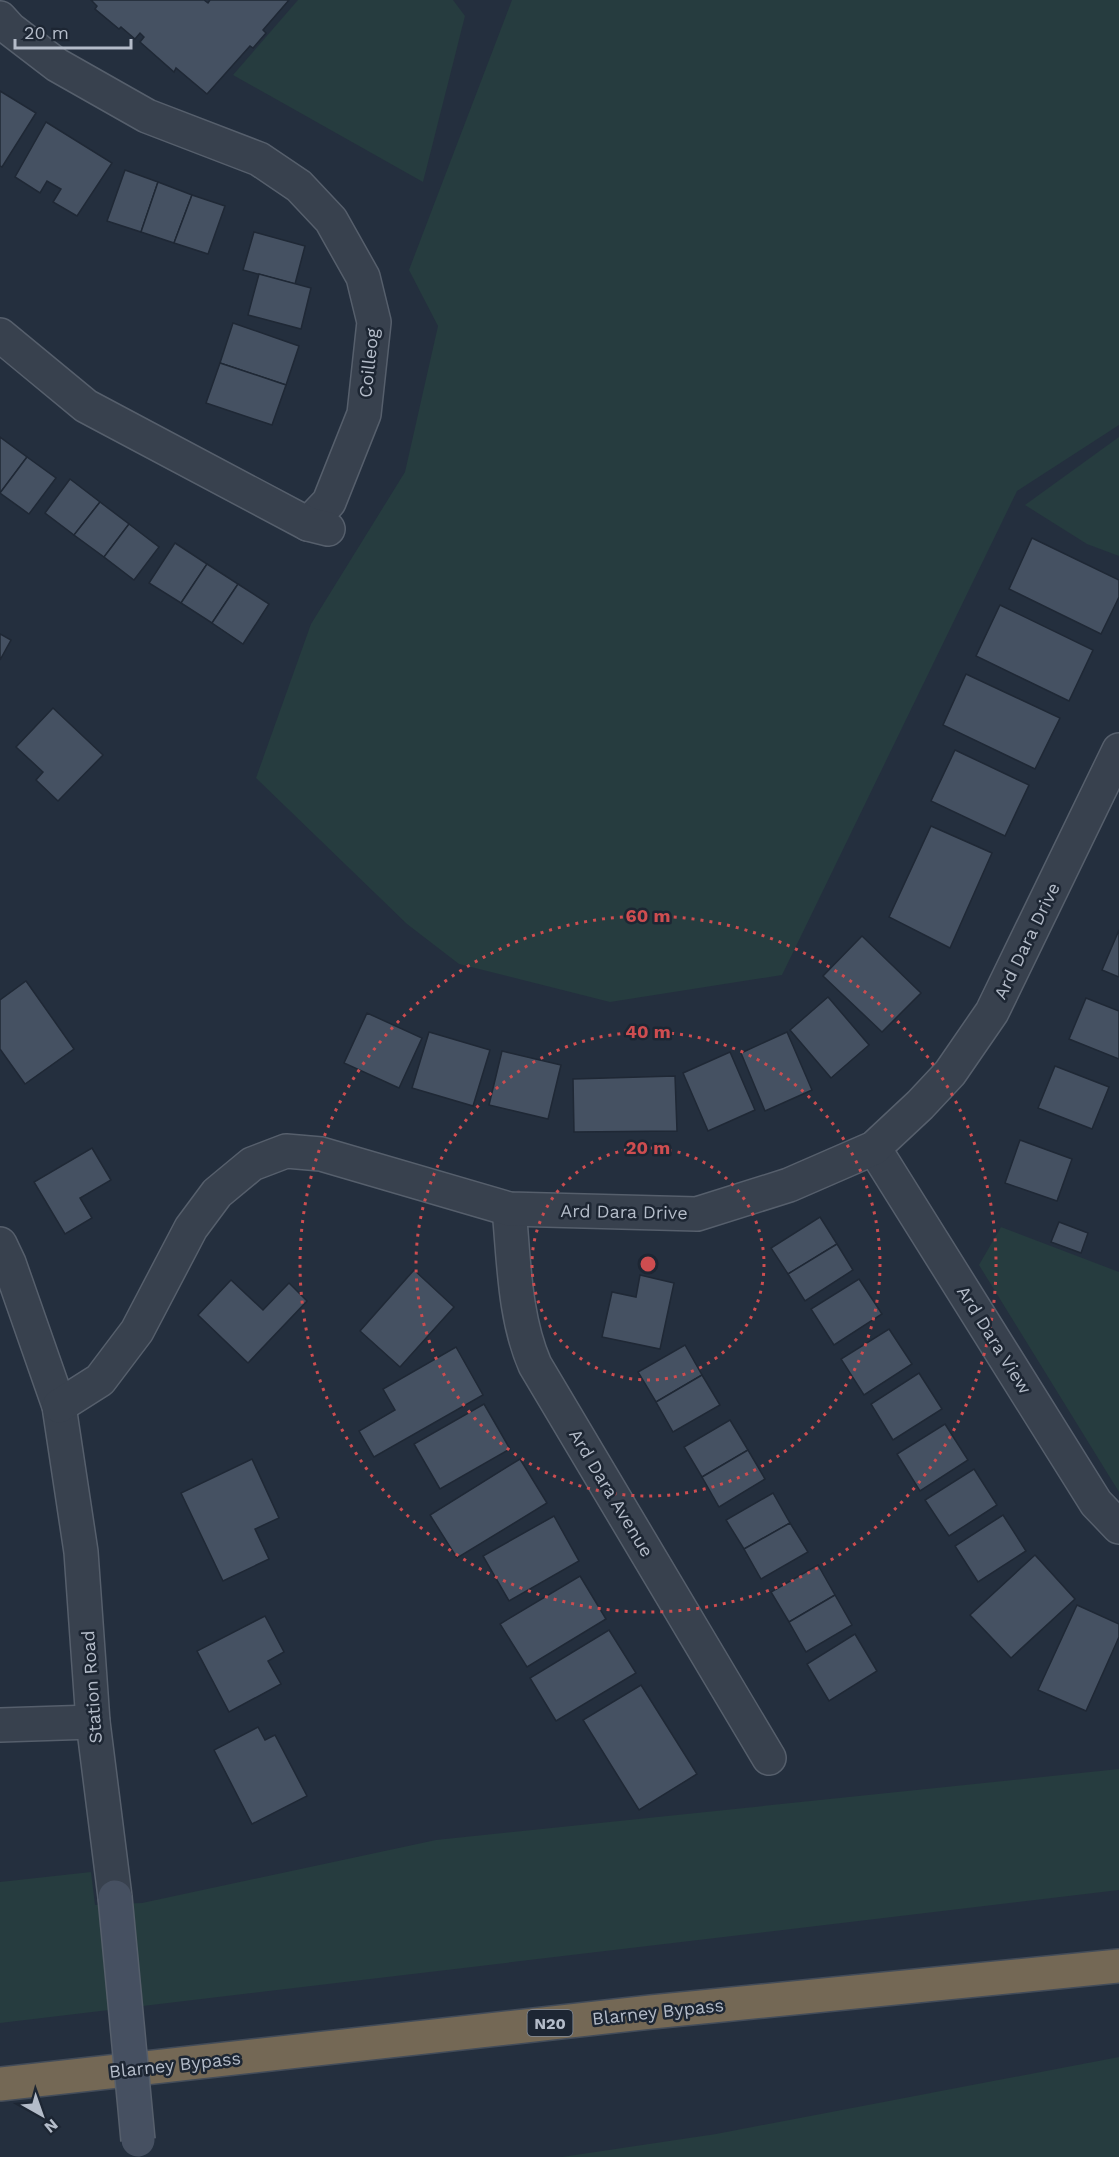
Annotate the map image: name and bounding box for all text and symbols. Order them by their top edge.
scale bar [15,12,130,50]
text: 20 m [24,22,69,43]
street label: Coilleog [354,327,383,399]
street label: Ard Dara Drive [989,879,1064,1003]
text: 60 m [626,905,670,926]
text: 40 m [625,1021,671,1042]
text: 20 m [626,1137,670,1158]
street label: Ard Dara Drive [560,1200,688,1223]
centre of rings [638,1254,658,1274]
street label: Ard Dara View [953,1282,1036,1398]
street label: Ard Dara Avenue [565,1425,658,1561]
street label: Station Road [77,1630,106,1744]
street label: Blarney Bypass [591,1994,725,2029]
road number: N20 [528,2010,572,2036]
street label: Blarney Bypass [108,2047,242,2082]
north arrow [12,2085,72,2145]
text: N [41,2115,62,2137]

